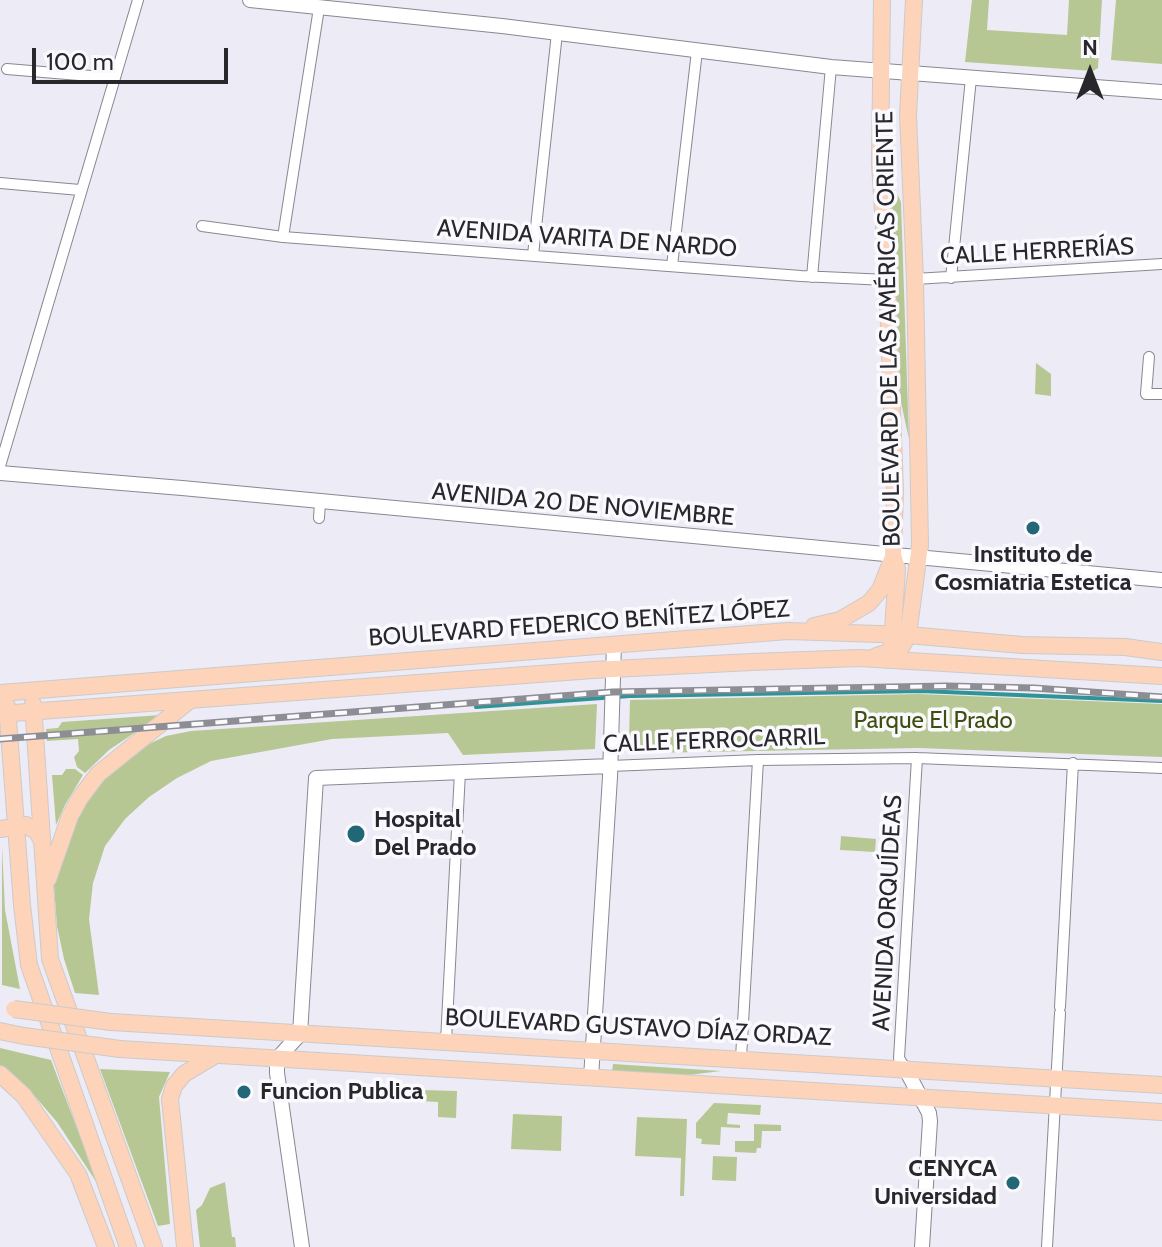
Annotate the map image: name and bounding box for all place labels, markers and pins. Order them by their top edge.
marker: Instituto de Cosmiatria Estetica [1024,519,1042,537]
place label: Instituto de Cosmiatria Estetica [934,541,1132,597]
place label: Hospital Del Prado [374,806,476,862]
marker: Hospital Del Prado [345,823,367,845]
place label: Funcion Publica [260,1078,423,1106]
marker: Funcion Publica [235,1083,253,1101]
place label: CENYCA Universidad [874,1155,997,1211]
marker: CENYCA Universidad [1004,1174,1022,1192]

